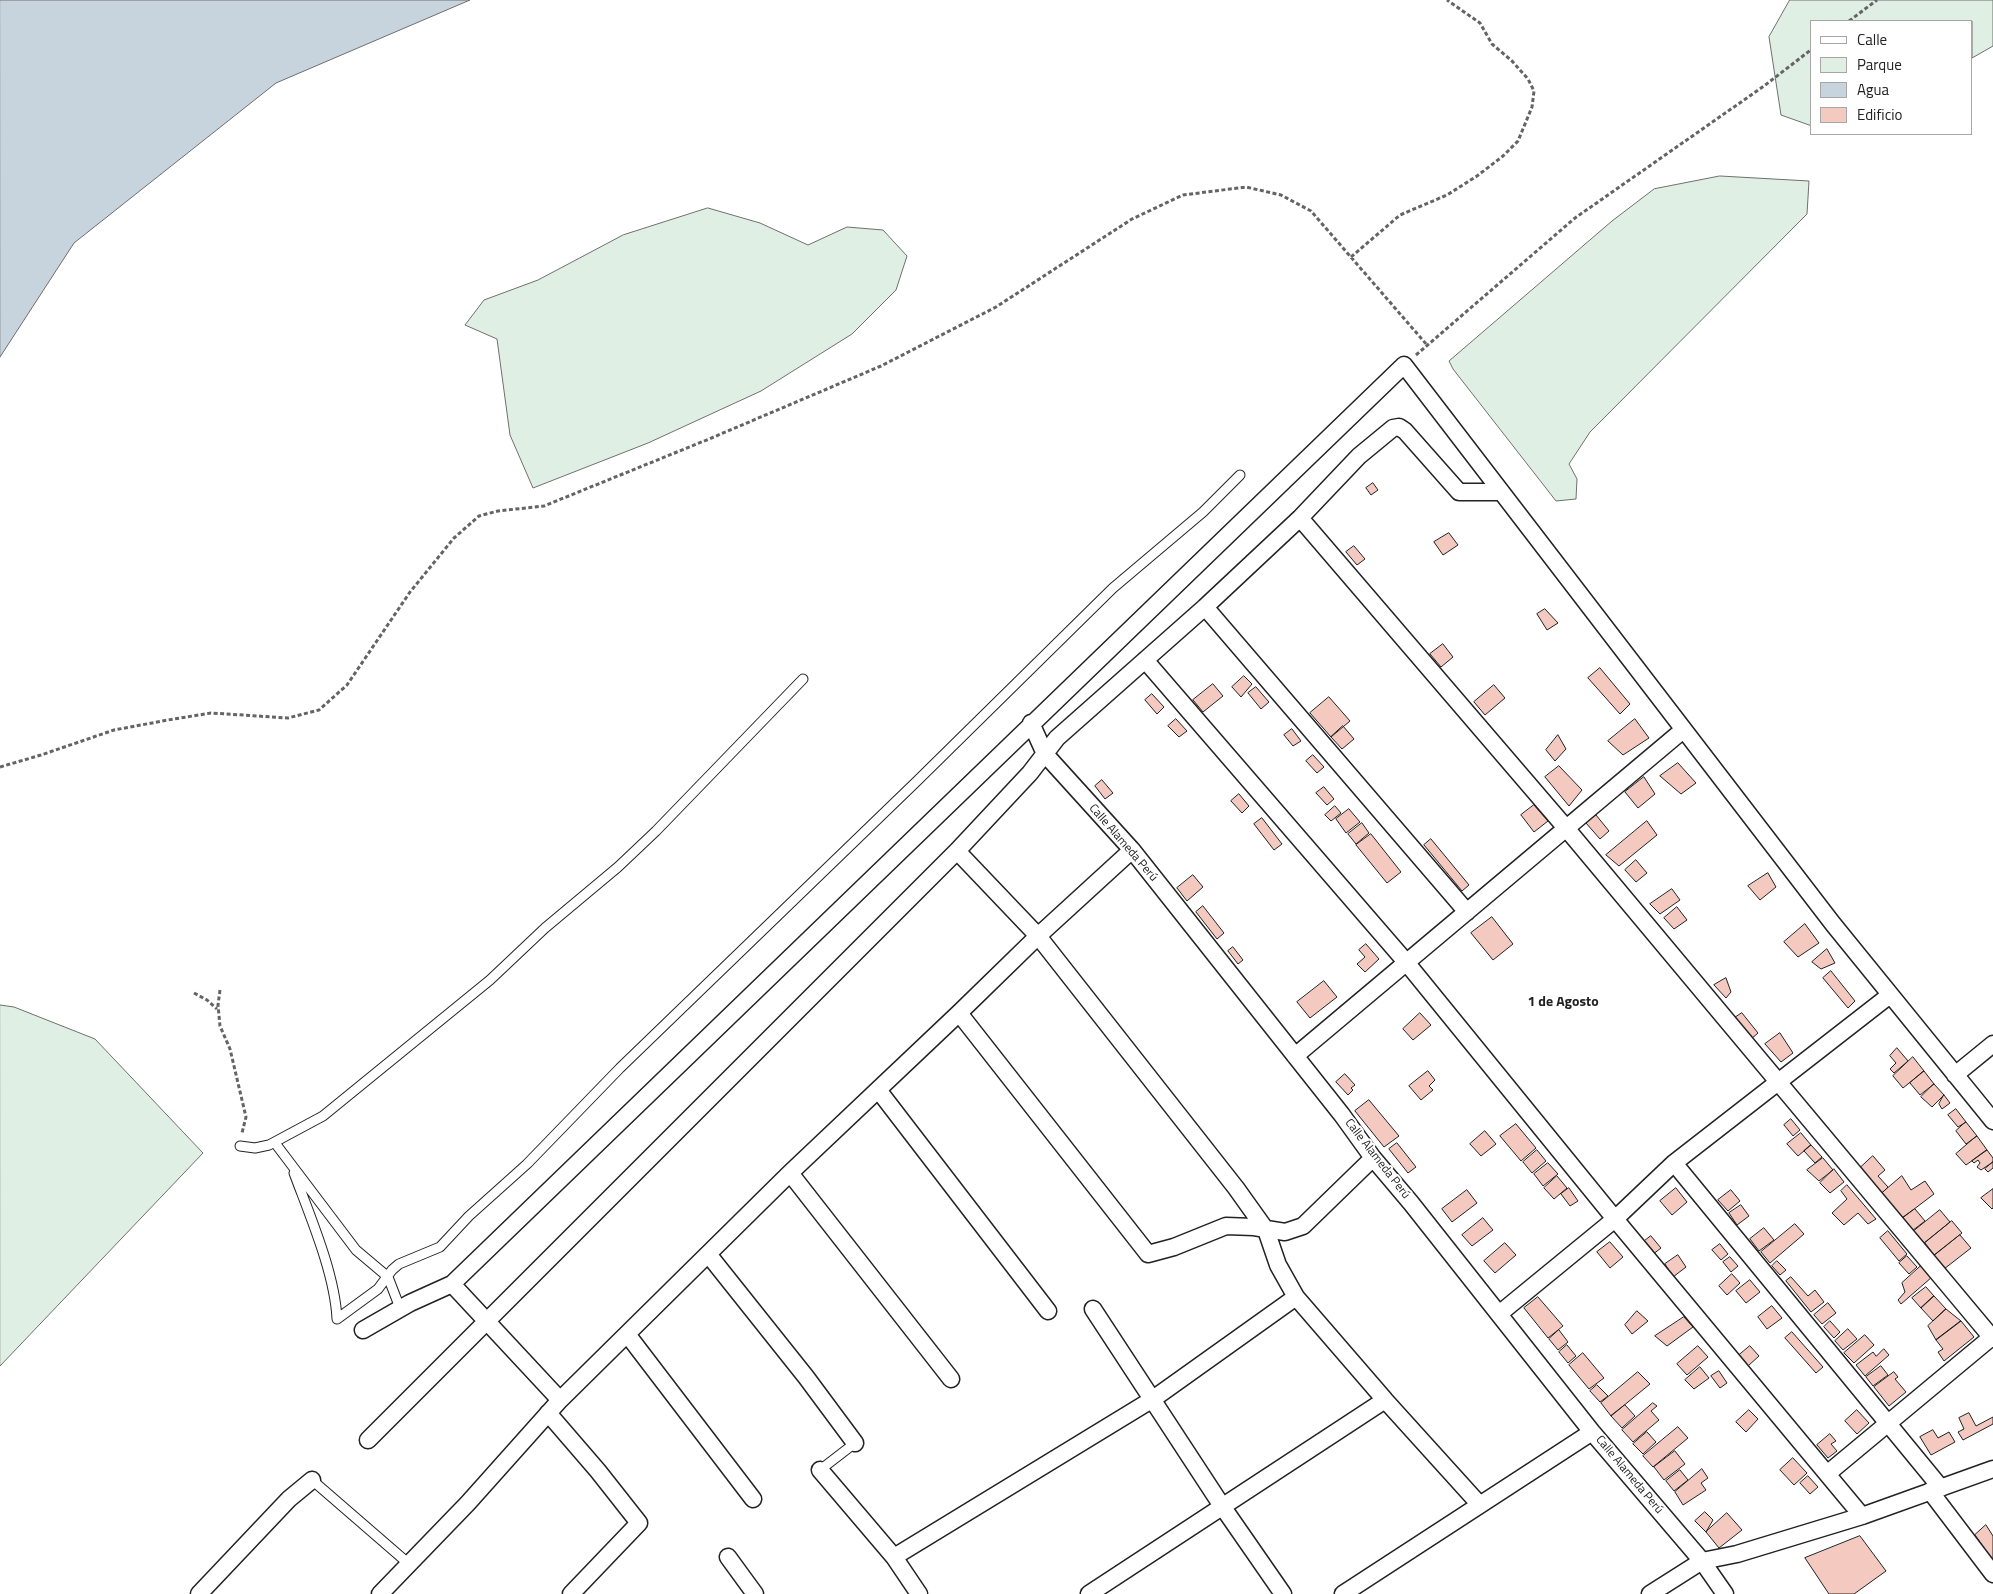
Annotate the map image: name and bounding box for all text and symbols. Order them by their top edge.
legend [1810,20,1973,135]
text: Calle [1857,28,1887,51]
text: Parque [1857,53,1902,76]
text: Agua [1857,78,1889,101]
text: Edificio [1857,103,1902,126]
street label: Calle Alameda Perú [1086,801,1160,885]
district label: 1 de Agosto [1527,995,1599,1011]
street label: Calle Alameda Perú [1341,1116,1413,1202]
street label: Calle Alameda Perú [1592,1433,1666,1517]

